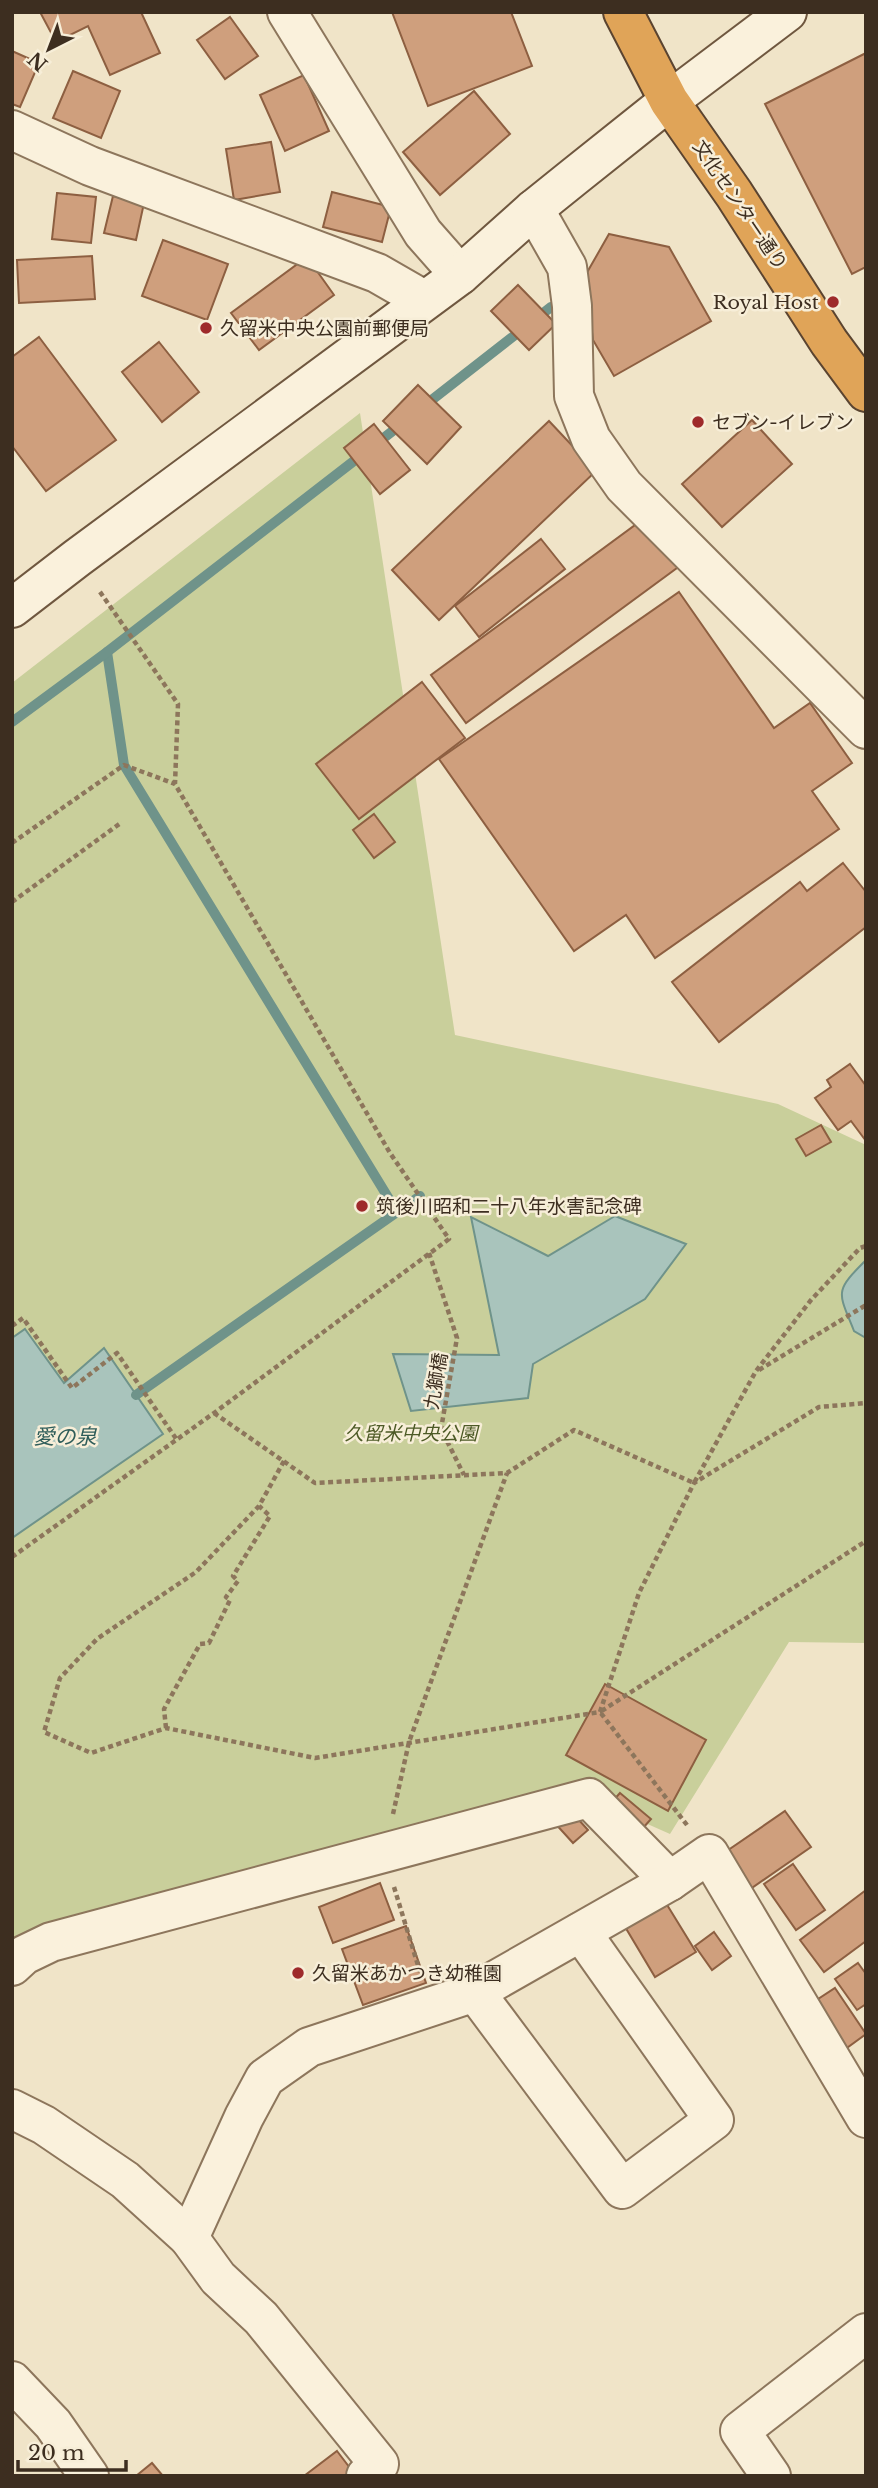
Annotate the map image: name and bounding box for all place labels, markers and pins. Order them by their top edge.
place label: Royal Host [713,291,820,314]
marker: Royal Host [825,294,841,310]
place label: 久留米中央公園前郵便局 [220,317,429,340]
marker: 久留米中央公園前郵便局 [198,320,214,336]
place label: セブン-イレブン [712,411,854,434]
marker: セブン-イレブン [690,414,706,430]
place label: 筑後川昭和二十八年水害記念碑 [376,1195,642,1218]
marker: 筑後川昭和二十八年水害記念碑 [354,1198,370,1214]
place label: 久留米あかつき幼稚園 [312,1962,502,1985]
marker: 久留米あかつき幼稚園 [290,1965,306,1981]

